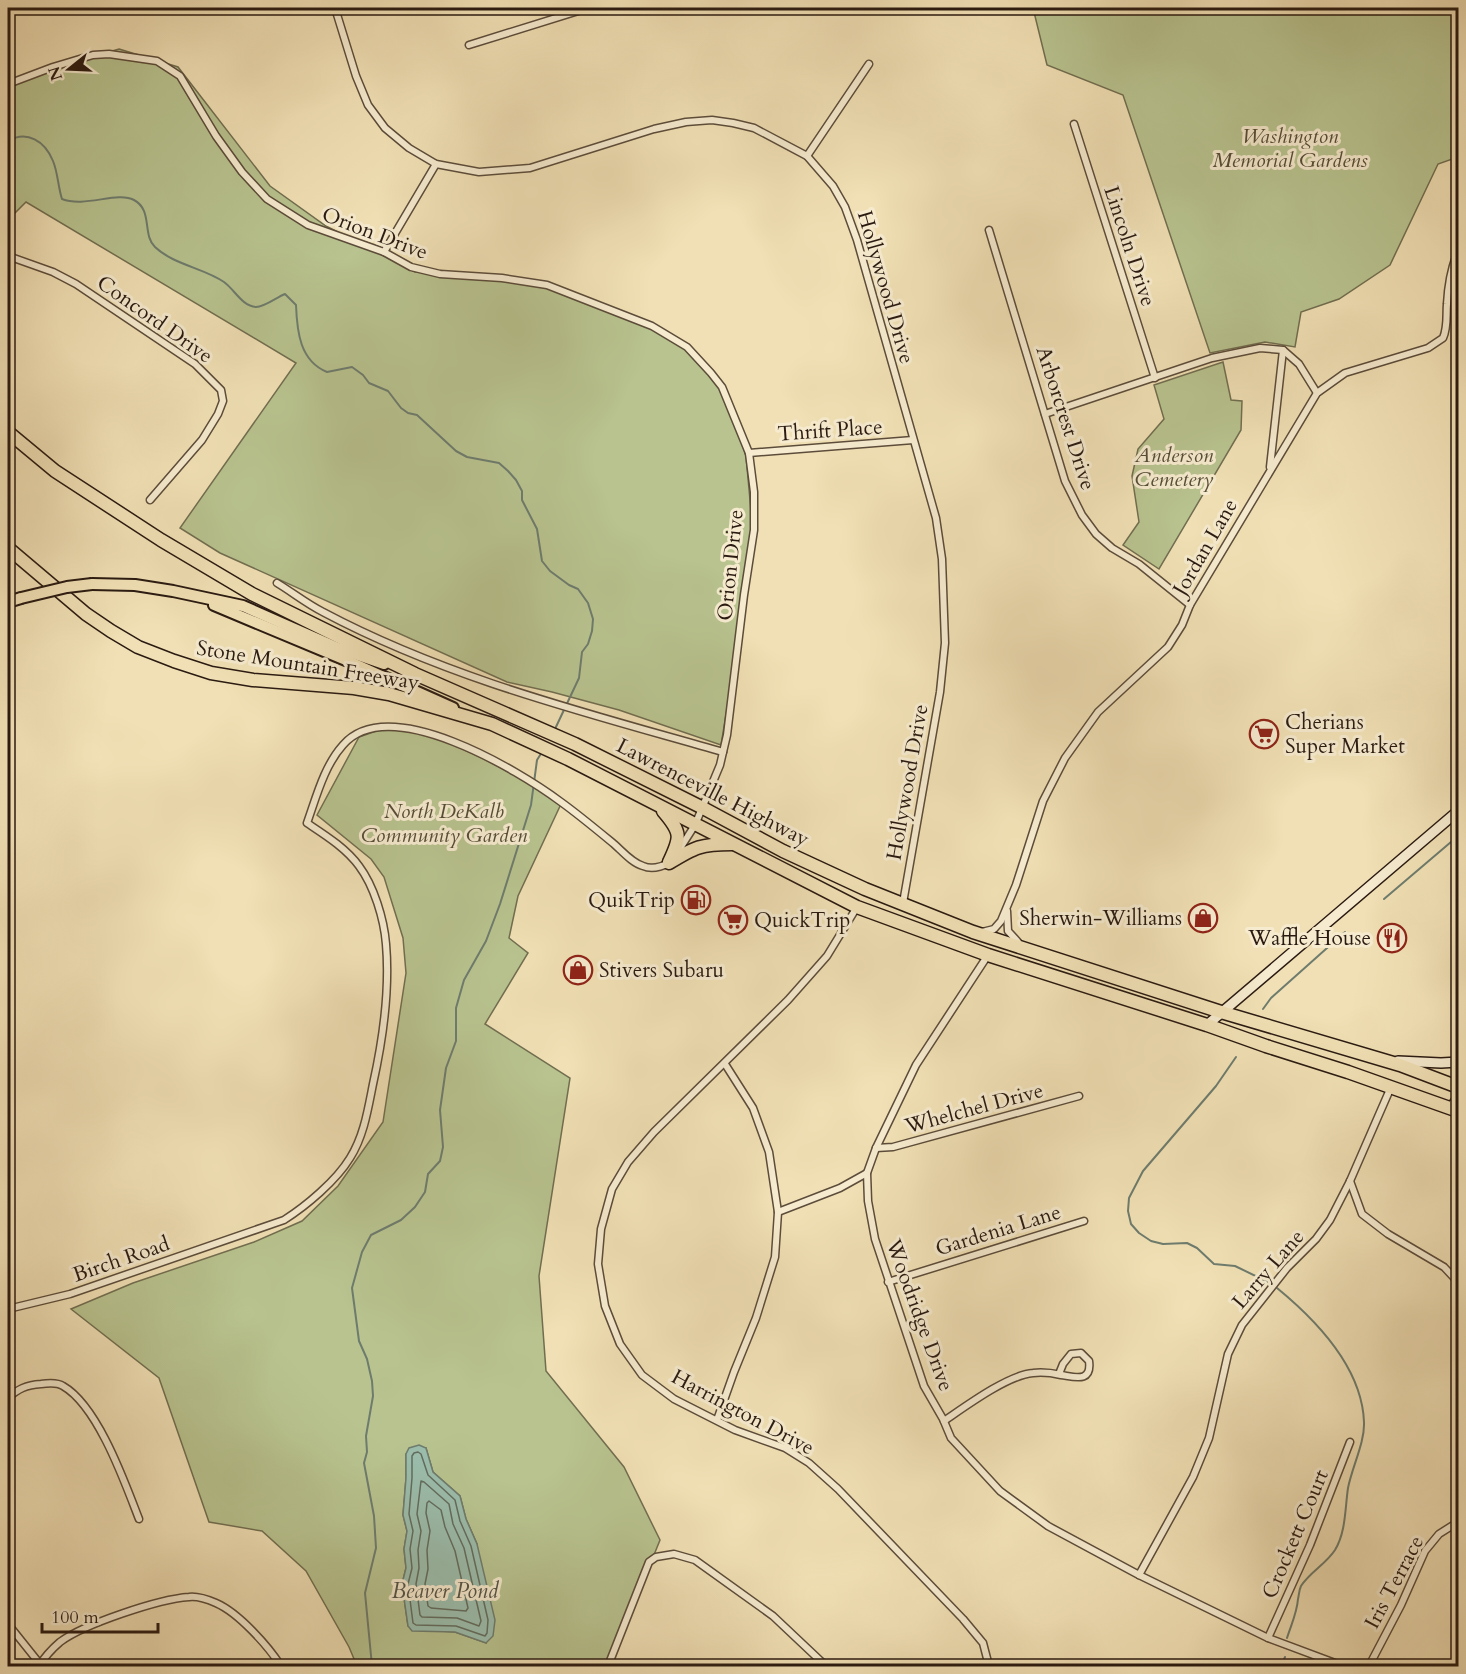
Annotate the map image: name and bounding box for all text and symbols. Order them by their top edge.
north arrow [39,39,99,99]
text: N [43,63,68,83]
park label: Washington Memorial Gardens [1212,122,1368,175]
street label: Lincoln Drive [1096,182,1163,310]
street label: Orion Drive [318,200,432,267]
street label: Hollywood Drive [850,207,921,367]
street label: Concord Drive [91,269,219,370]
street label: Arborcrest Drive [1029,342,1102,494]
street label: Thrift Place [777,412,883,449]
park label: Anderson Cemetery [1134,441,1214,494]
street label: Jordan Lane [1165,494,1245,604]
street label: Orion Drive [710,508,751,622]
street label: Stone Mountain Freeway [194,634,421,697]
street label: Hollywood Drive [880,702,935,862]
place label: Cherians Super Market [1285,708,1405,761]
supermarket icon: Cherians Super Market [1248,718,1280,750]
street label: Lawrenceville Highway [611,731,814,854]
park label: North DeKalb Community Garden [361,797,528,850]
fuel station icon: QuikTrip [680,884,712,916]
place label: QuikTrip [588,886,675,915]
shop icon: Sherwin-Williams [1187,902,1219,934]
supermarket icon: QuickTrip [717,904,749,936]
place label: Sherwin-Williams [1019,904,1182,933]
place label: QuickTrip [754,906,851,935]
restaurant icon: Waffle House [1376,922,1408,954]
place label: Waffle House [1247,924,1371,953]
shop icon: Stivers Subaru [562,954,594,986]
place label: Stivers Subaru [599,956,724,985]
street label: Whelchel Drive [901,1076,1046,1141]
street label: Gardenia Lane [932,1198,1064,1263]
street label: Larry Lane [1226,1223,1311,1315]
street label: Birch Road [69,1229,174,1290]
street label: Woodridge Drive [878,1234,960,1395]
street label: Harrington Drive [666,1363,819,1462]
street label: Crockett Court [1255,1465,1336,1603]
street label: Iris Terrace [1358,1530,1431,1634]
water label: Beaver Pond [392,1576,500,1606]
scale bar [42,1596,158,1634]
text: 100 m [51,1605,99,1630]

